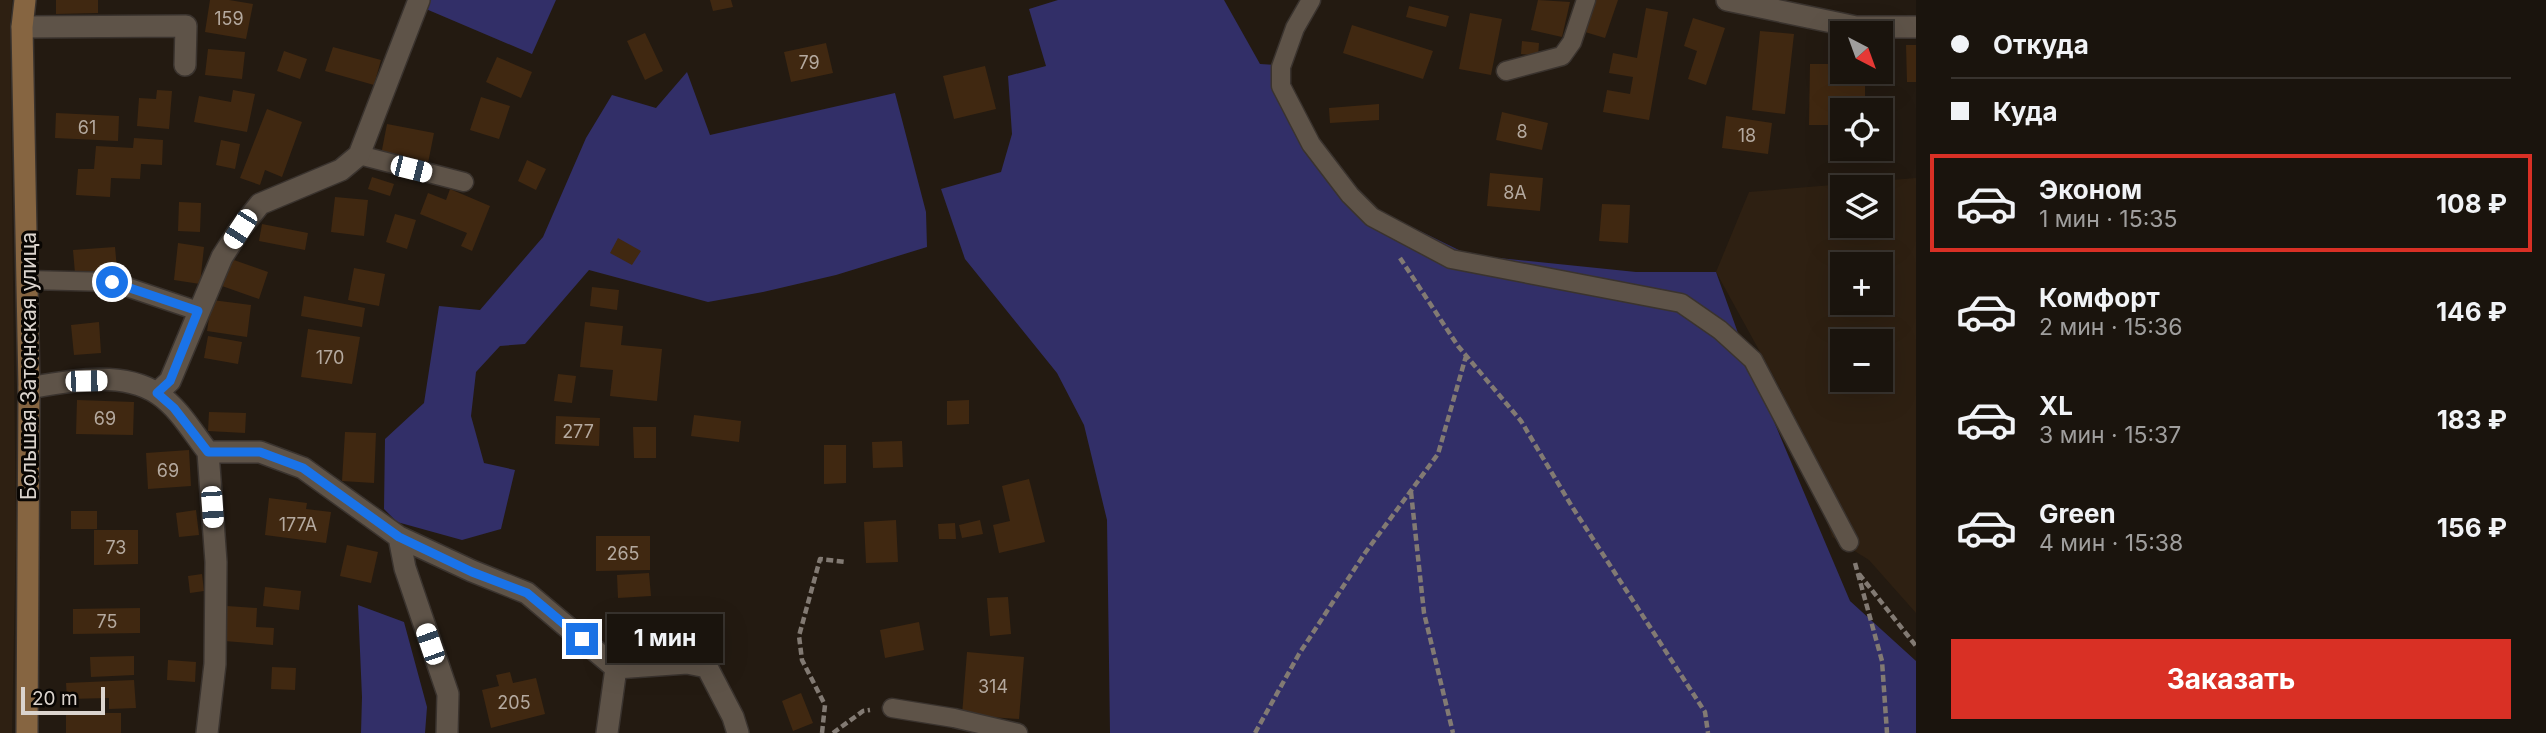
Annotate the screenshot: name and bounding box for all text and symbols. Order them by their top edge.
house number: 159 [214,8,244,29]
north arrow [1830,21,1894,84]
map controls [1830,21,1893,392]
text: Откуда [1993,29,2089,60]
house number: 79 [798,52,820,73]
text: Куда [1993,96,2058,127]
button: locate [1830,98,1893,161]
house number: 61 [78,117,96,138]
house number: 8 [1516,121,1528,142]
house number: 18 [1738,125,1756,146]
car [389,154,434,184]
icon: car [1955,172,2018,235]
text: Эконом [2039,174,2142,205]
button: layers [1830,175,1893,238]
house number: 8А [1503,182,1527,203]
text: 108 ₽ [2436,188,2507,219]
text: 1 мин · 15:35 [2039,205,2177,233]
car [220,206,261,252]
street label: Большая Затонская улица [16,232,41,500]
button: + [1830,252,1893,315]
route start [96,266,128,298]
icon: car [1955,280,2018,343]
text: Комфорт [2039,282,2160,313]
text: 146 ₽ [2436,296,2507,327]
text: 2 мин · 15:36 [2039,313,2182,341]
button: − [1830,329,1893,392]
house number: 170 [316,347,344,368]
car [65,370,108,392]
icon: car [1955,388,2018,451]
text: XL [2039,390,2073,421]
text: 183 ₽ [2437,404,2507,435]
house number: 69 [94,408,116,429]
house number: 277 [562,421,594,442]
text: 3 мин · 15:37 [2039,421,2181,449]
house number: 69 [157,460,179,481]
car [201,485,224,529]
icon: car [1955,496,2018,559]
text: Green [2039,498,2116,529]
text: 156 ₽ [2437,512,2507,543]
house number: 177А [279,514,317,535]
text: 4 мин · 15:38 [2039,529,2183,557]
house number: 73 [105,537,127,558]
house number: 265 [606,543,640,564]
house number: 75 [97,611,117,632]
callout: 1 мин [606,614,722,664]
car [414,621,447,667]
route end [566,623,598,655]
text: 1 мин [634,624,696,652]
button: Заказать [1951,639,2511,719]
house number: 314 [978,676,1008,697]
scale bar [21,684,105,716]
text: 20 m [32,687,78,710]
house number: 205 [497,692,531,713]

